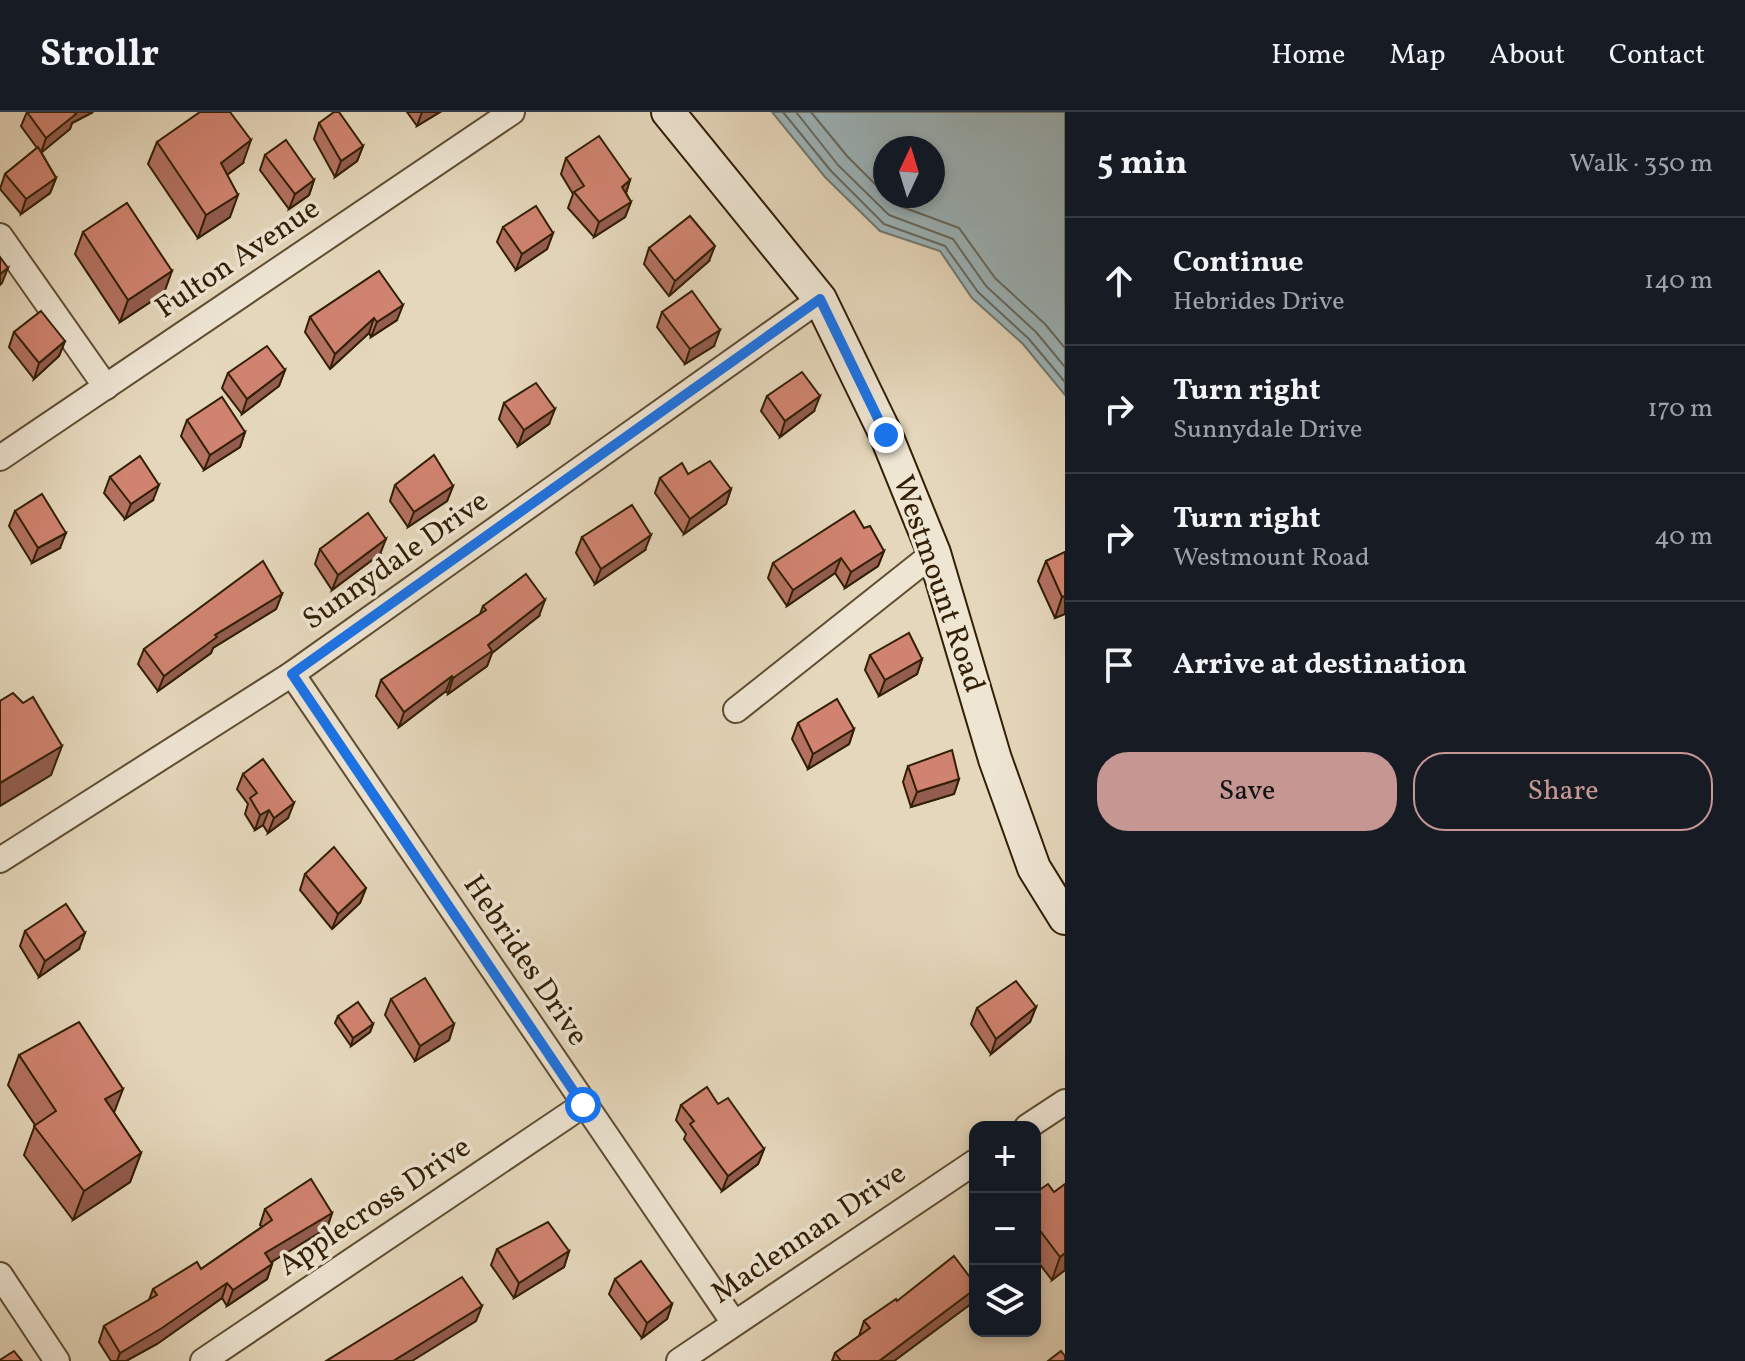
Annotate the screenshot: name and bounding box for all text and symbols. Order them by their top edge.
text: Strollr [40,29,159,82]
text: Home [1271,36,1345,75]
text: Map [1389,36,1445,75]
text: About [1489,36,1565,75]
text: Contact [1609,36,1705,75]
north arrow [873,136,945,208]
text: 5 min [1097,141,1187,188]
text: Walk · 350 m [1569,146,1713,182]
street label: Fulton Avenue [147,188,329,330]
text: Continue [1173,242,1304,284]
icon: ahead [1097,259,1141,303]
text: 140 m [1644,263,1713,299]
text: Hebrides Drive [1173,284,1345,320]
text: Turn right [1173,370,1321,412]
icon: right [1097,387,1141,431]
text: 170 m [1648,391,1713,427]
text: Sunnydale Drive [1173,412,1362,448]
route end [868,417,904,453]
street label: Westmount Road [881,470,995,698]
street label: Sunnydale Drive [295,481,497,641]
text: Turn right [1173,498,1321,540]
icon: right [1097,515,1141,559]
text: 40 m [1654,519,1713,555]
text: Westmount Road [1173,540,1370,576]
icon: arrive [1097,643,1141,687]
text: Arrive at destination [1173,644,1467,686]
button: Save [1097,752,1397,831]
button: Share [1413,752,1713,831]
street label: Hebrides Drive [452,867,598,1055]
route start [565,1087,601,1123]
map controls [969,1121,1041,1337]
button: + [969,1121,1041,1193]
street label: Applecross Drive [270,1127,480,1287]
street label: Maclennan Drive [703,1153,915,1315]
button: − [969,1193,1041,1265]
button: layers [969,1265,1041,1337]

